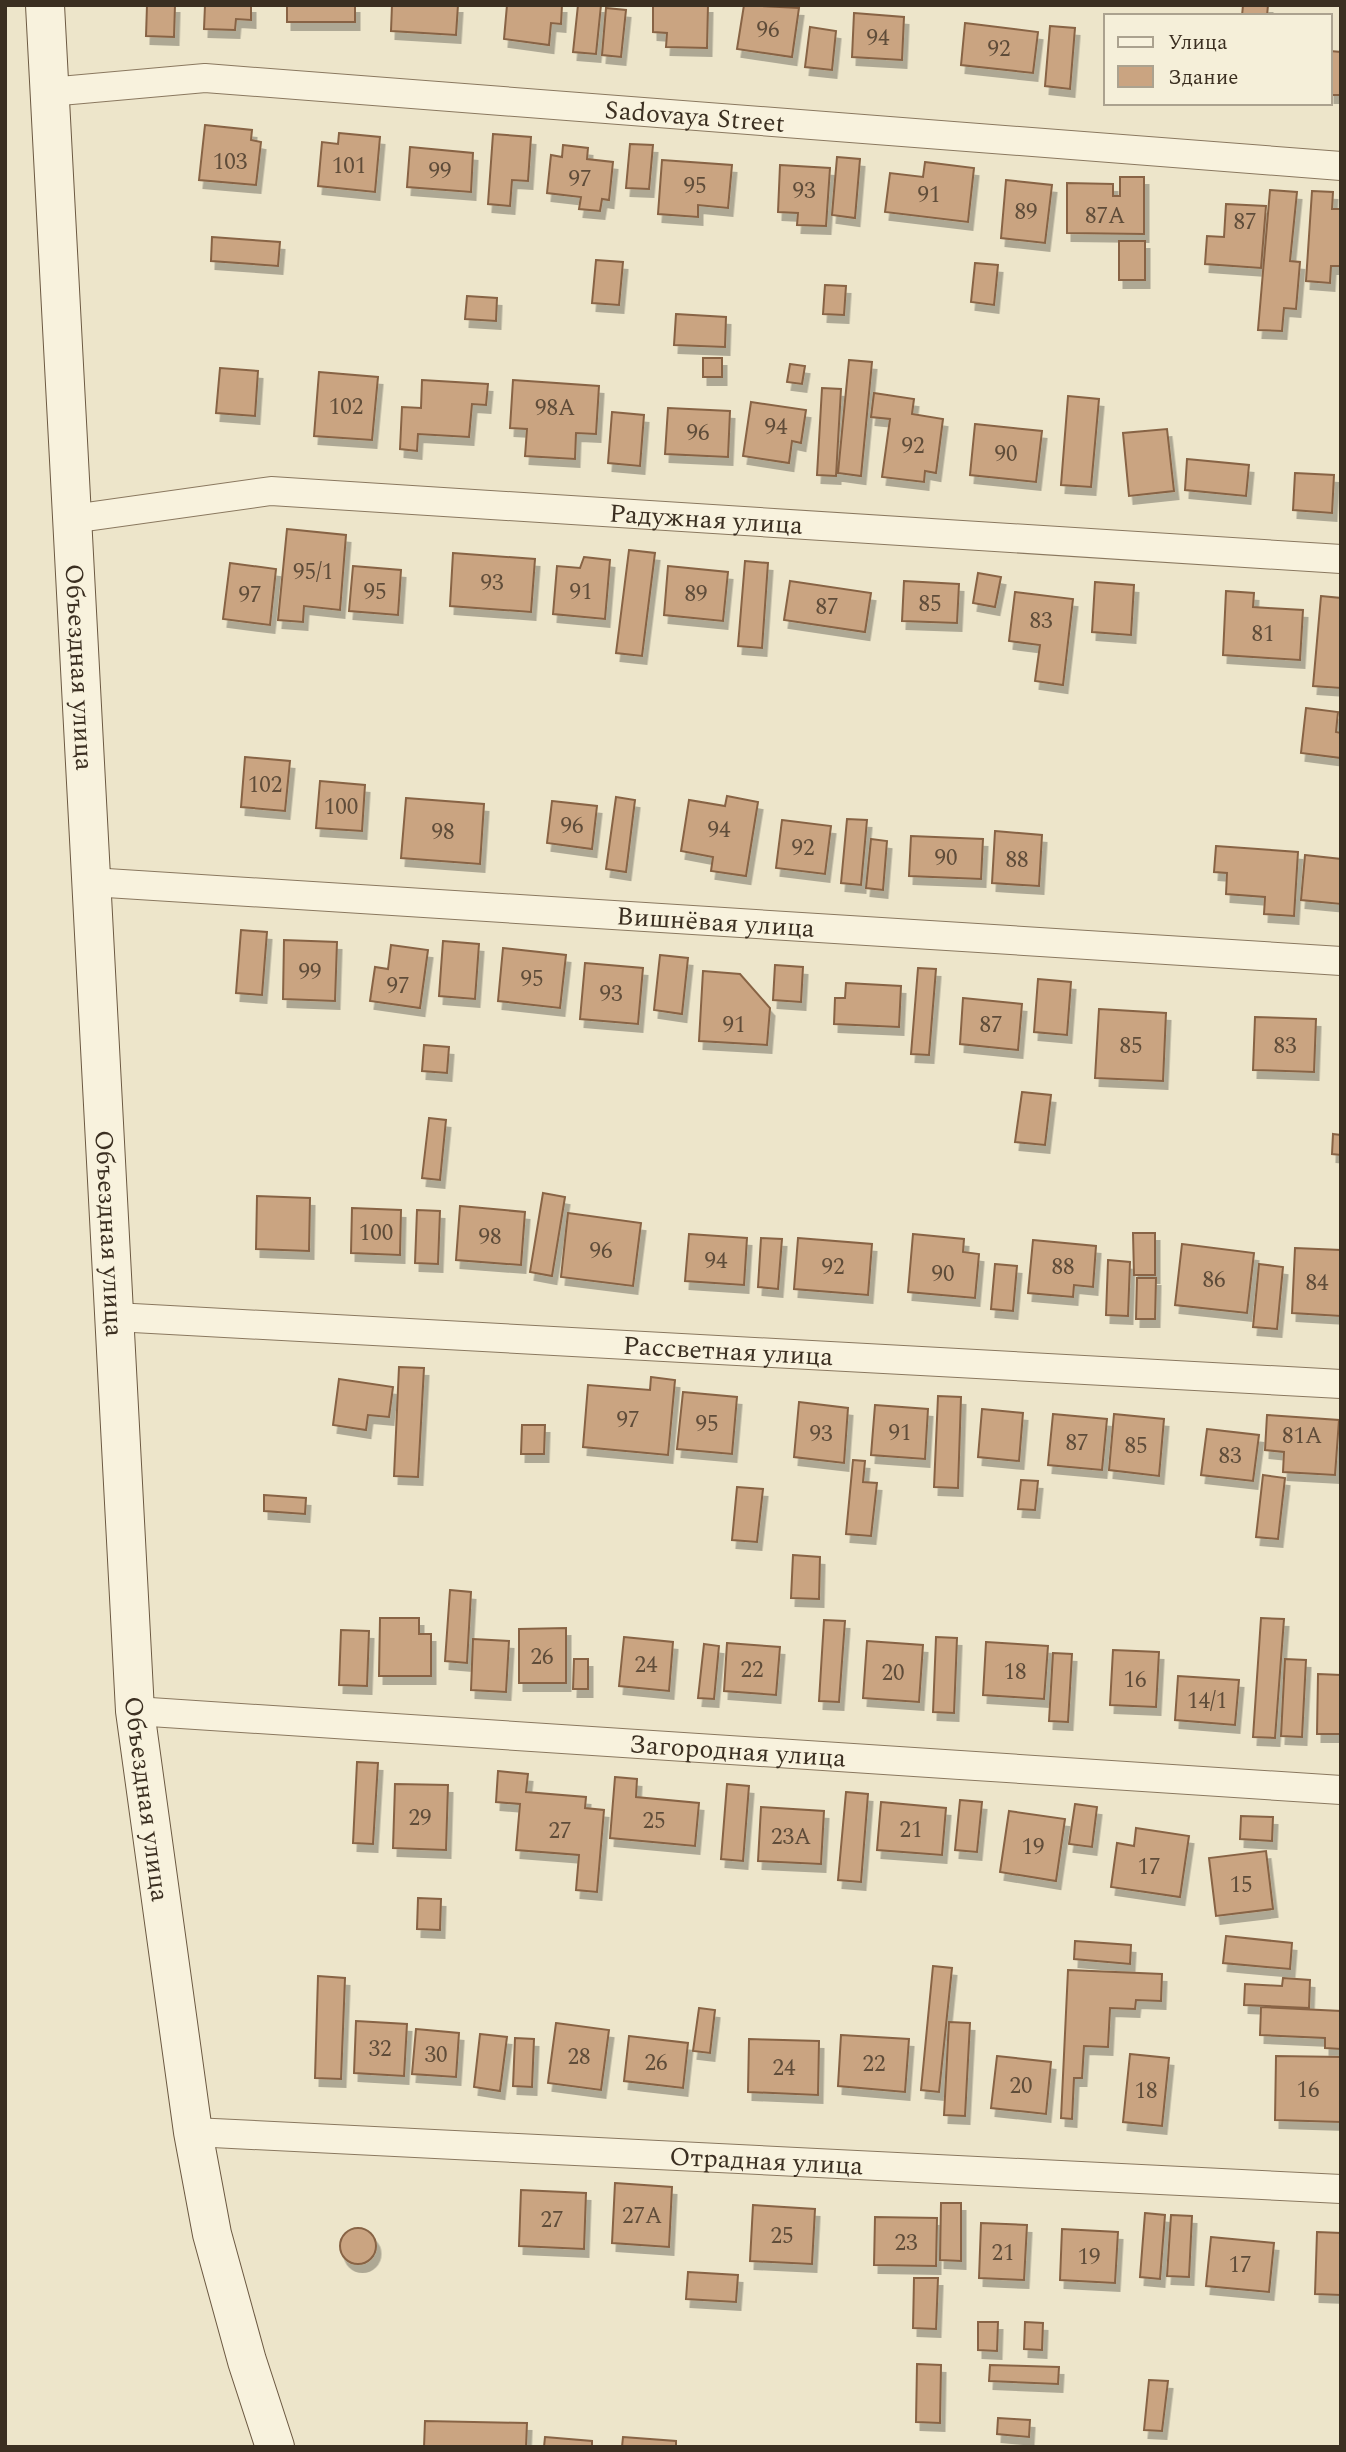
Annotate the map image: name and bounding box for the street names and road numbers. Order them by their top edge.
street label: Sadovaya Street [603,90,786,144]
street label: Радужная улица [608,494,805,546]
street label: Объездная улица [54,563,104,772]
street label: Вишнёвая улица [615,896,816,949]
street label: Объездная улица [83,1129,134,1338]
street label: Рассветная улица [622,1326,835,1377]
street label: Объездная улица [113,1695,180,1904]
street label: Загородная улица [628,1724,848,1779]
street label: Отрадная улица [668,2137,864,2186]

